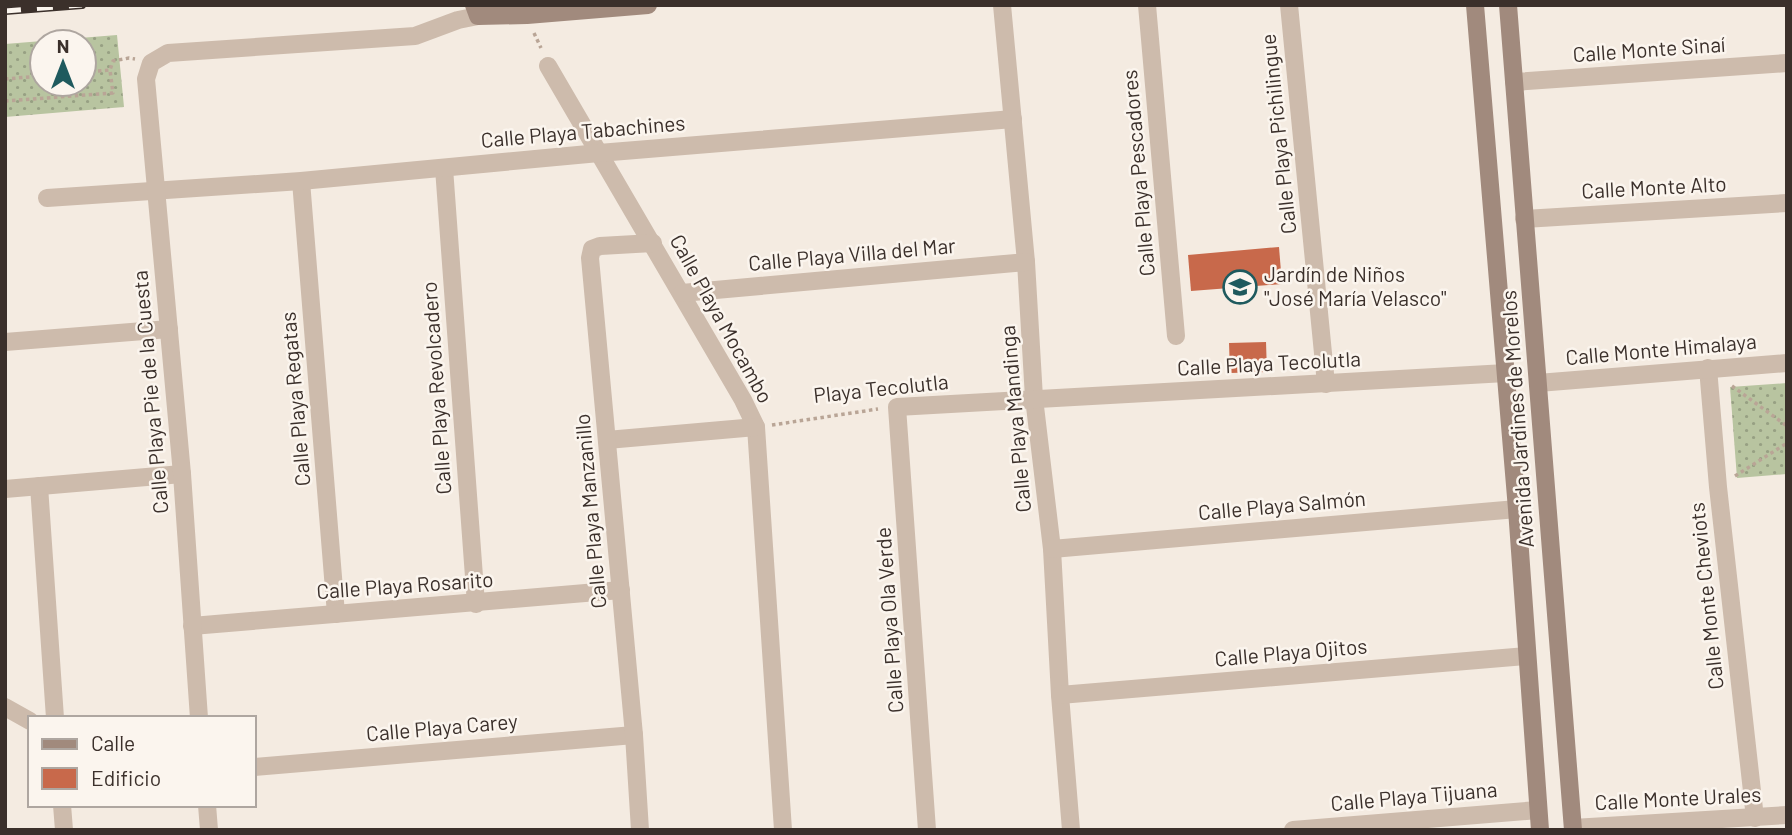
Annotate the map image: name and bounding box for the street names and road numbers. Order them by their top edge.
street label: Calle Monte Sinaí [1572,31,1727,66]
street label: Calle Playa Pichilingue [1255,33,1300,236]
street label: Calle Playa Pescadores [1116,69,1159,277]
street label: Calle Playa Tabachines [480,109,686,152]
street label: Calle Monte Alto [1581,170,1727,203]
street label: Calle Playa Mocambo [666,230,779,407]
street label: Calle Playa Villa del Mar [747,232,957,275]
street label: Calle Playa Pie de la Cuesta [126,270,173,515]
street label: Calle Playa Revolcadero [416,281,455,495]
street label: Avenida Jardines de Morelos [1495,289,1538,549]
street label: Calle Playa Regatas [274,311,315,487]
street label: Calle Playa Mandinga [994,325,1035,514]
street label: Calle Monte Himalaya [1564,328,1757,369]
street label: Calle Playa Tecolutla [1176,345,1361,380]
street label: Playa Tecolutla [812,368,950,407]
street label: Calle Playa Manzanillo [569,413,610,610]
street label: Calle Playa Salmón [1197,485,1367,524]
street label: Calle Monte Cheviots [1683,501,1728,691]
street label: Calle Playa Ola Verde [870,526,907,714]
street label: Calle Playa Rosarito [315,566,494,603]
street label: Calle Playa Ojitos [1214,632,1368,671]
street label: Calle Playa Carey [365,707,519,746]
street label: Calle Playa Tijuana [1330,776,1498,815]
street label: Calle Monte Urales [1594,781,1762,814]

